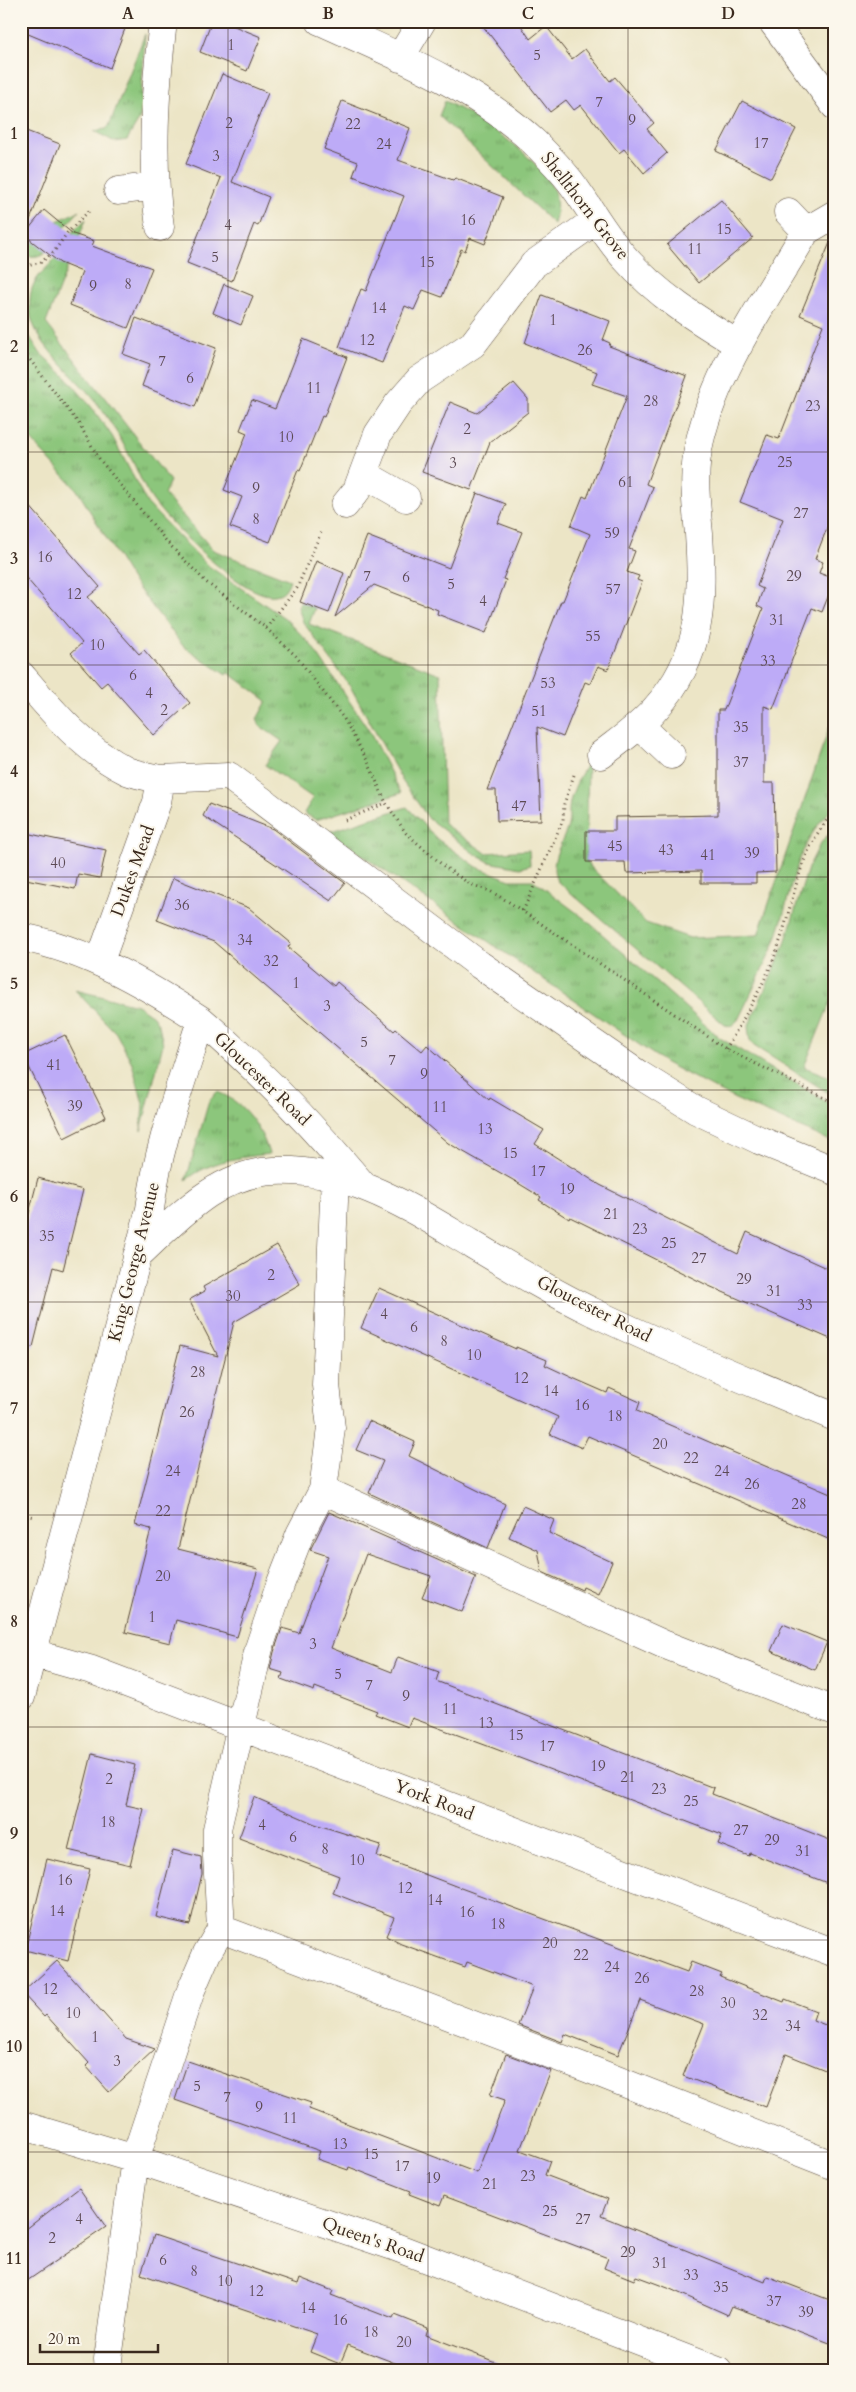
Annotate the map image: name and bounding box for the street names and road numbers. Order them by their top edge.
street label: Shellthorn Grove [535,147,635,265]
street label: Dukes Mead [105,821,161,920]
street label: Gloucester Road [208,1026,316,1132]
street label: King George Avenue [102,1180,166,1344]
street label: Gloucester Road [532,1269,656,1349]
street label: York Road [390,1773,478,1827]
street label: Queen's Road [319,2211,428,2269]

